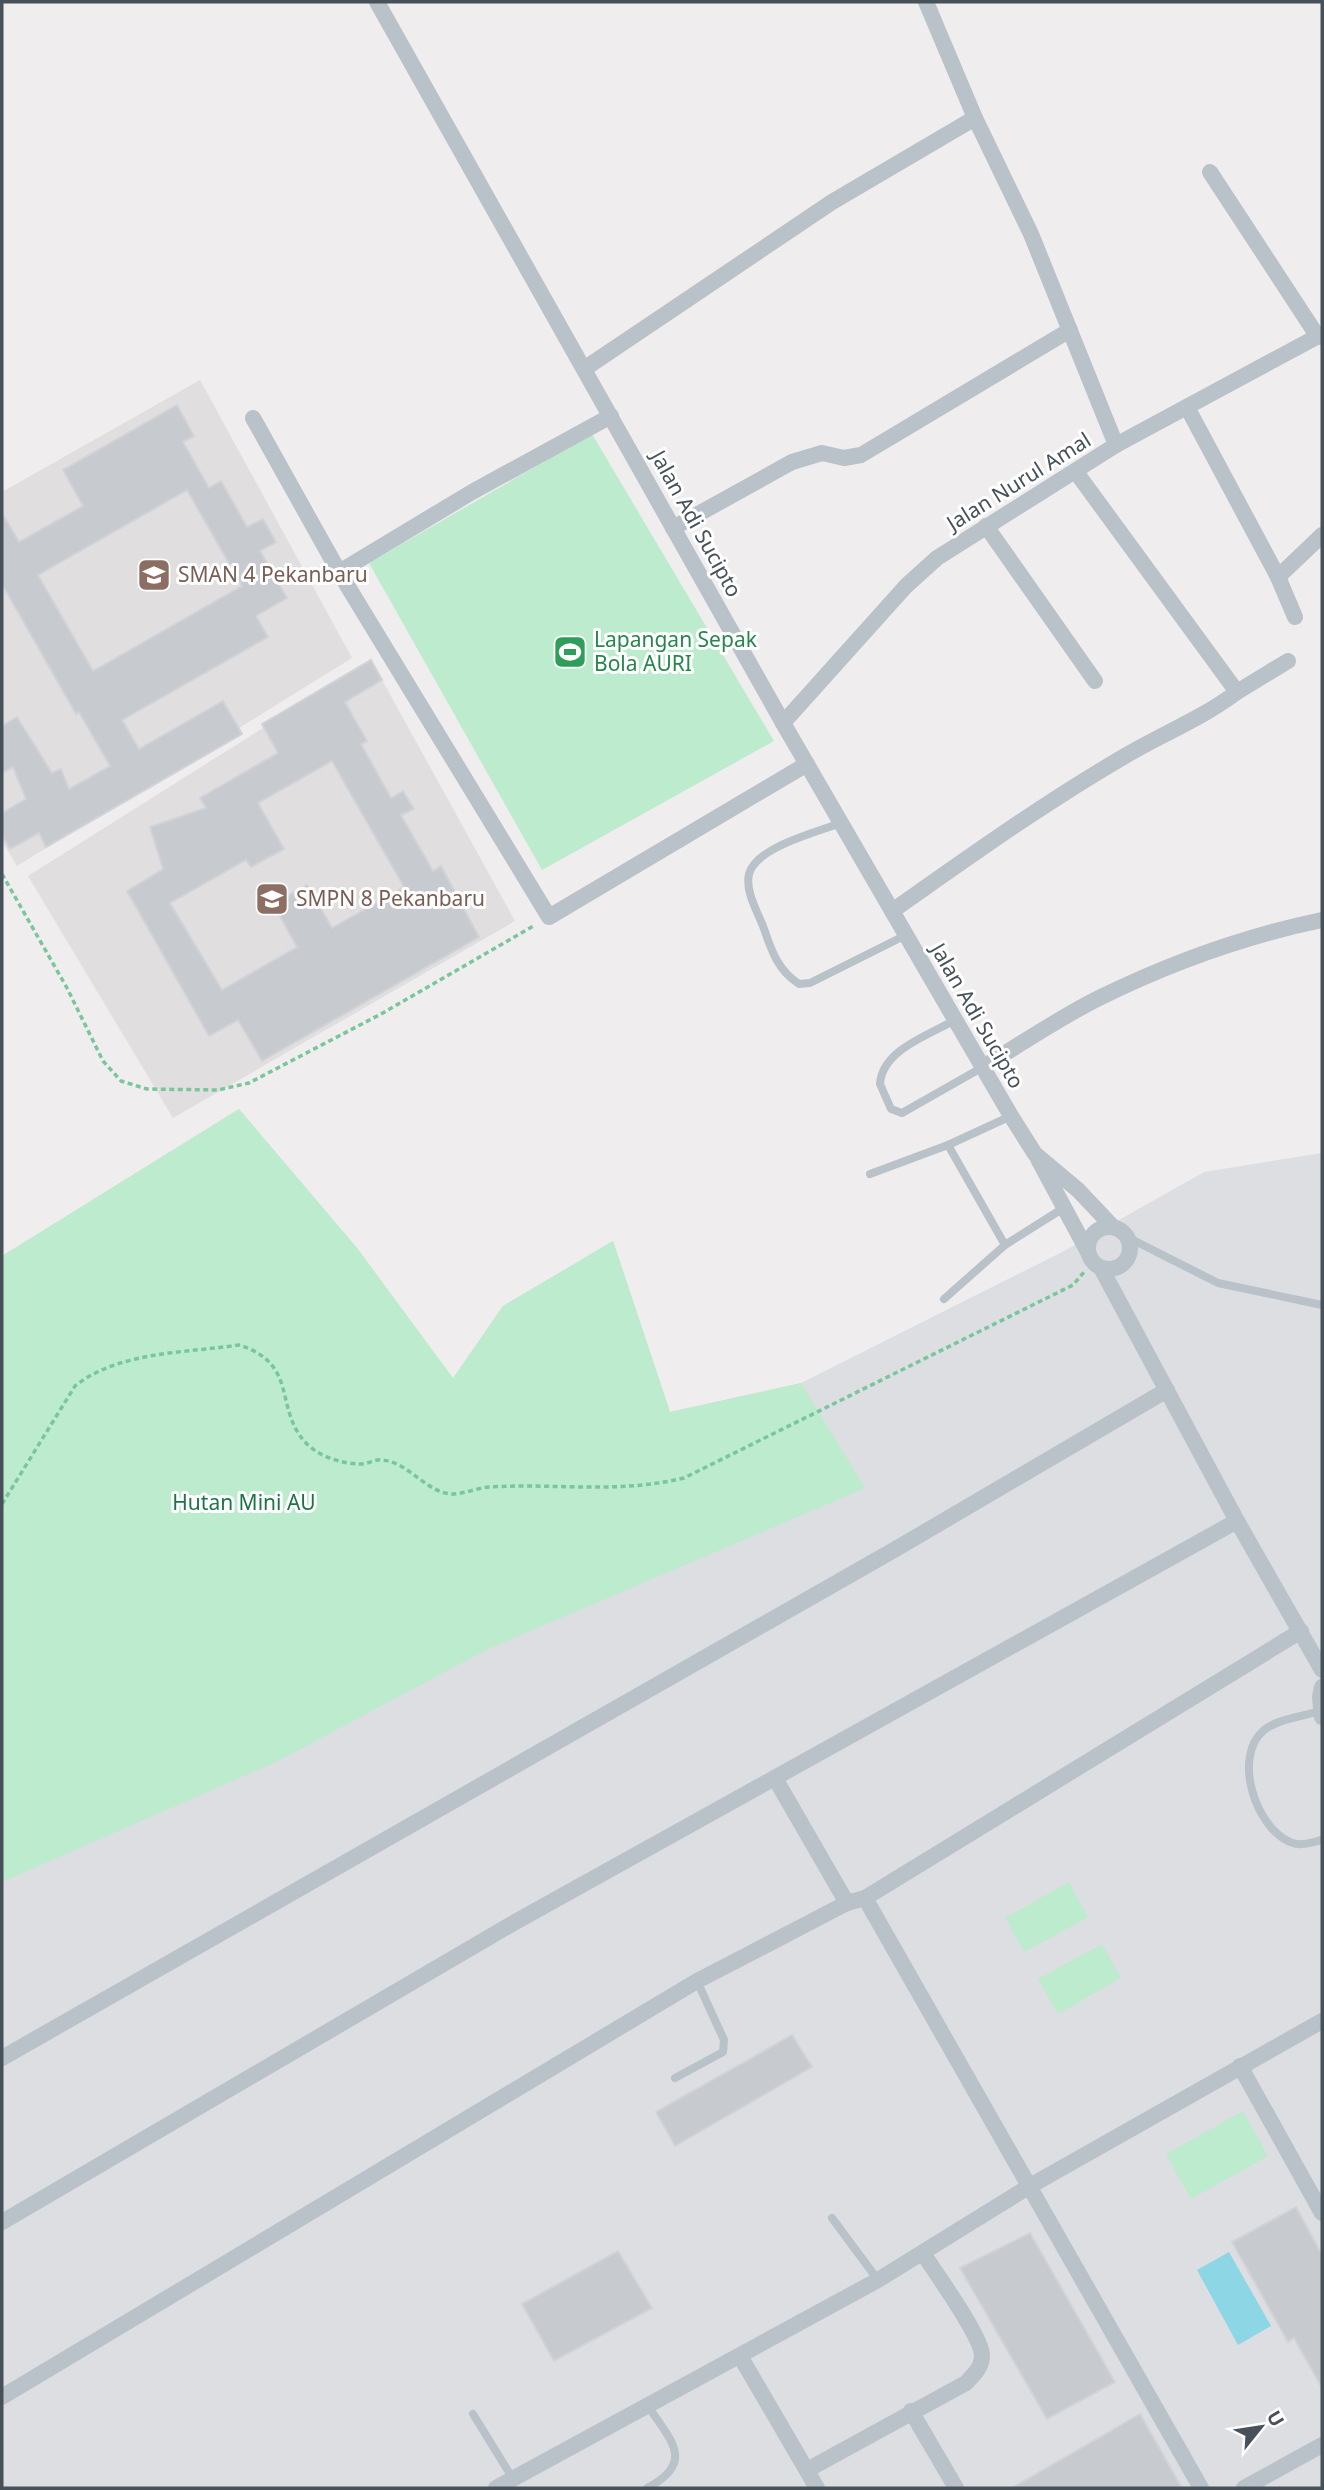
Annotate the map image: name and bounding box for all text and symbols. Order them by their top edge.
street label: Jalan Nurul Amal [939,426,1096,538]
street label: Jalan Adi Sucipto [644,443,749,602]
school or university icon: SMAN 4 Pekanbaru [135,556,173,594]
place label: SMAN 4 Pekanbaru [178,560,368,588]
place label: Lapangan Sepak Bola AURI [594,625,758,677]
sports icon: Lapangan Sepak Bola AURI [551,633,589,671]
school or university icon: SMPN 8 Pekanbaru [253,880,291,918]
place label: SMPN 8 Pekanbaru [296,884,485,912]
street label: Jalan Adi Sucipto [924,936,1031,1093]
park label: Hutan Mini AU [172,1488,316,1516]
north arrow [1226,2392,1296,2462]
text: U [1261,2406,1291,2431]

